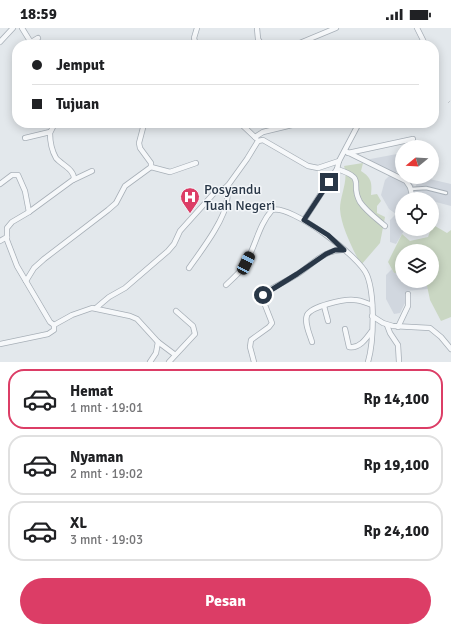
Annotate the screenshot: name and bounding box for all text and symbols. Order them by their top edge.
text: 18:59 [20,5,57,23]
text: Jemput [56,56,105,74]
text: Tujuan [56,95,99,113]
north arrow [395,140,439,184]
map controls [395,140,439,288]
route end [320,173,338,191]
place label: Posyandu Tuah Negeri [204,181,275,214]
hospital icon: Posyandu Tuah Negeri [179,186,201,214]
button: locate [395,192,439,236]
button: layers [395,244,439,288]
car [235,250,257,276]
route start [254,286,272,304]
icon: car [22,381,58,417]
text: Hemat [70,382,113,400]
text: Rp 14,100 [363,390,429,408]
text: 1 mnt · 19:01 [70,400,143,416]
icon: car [22,447,58,483]
text: Nyaman [70,448,123,466]
text: Rp 19,100 [363,456,429,474]
text: 2 mnt · 19:02 [70,466,143,482]
icon: car [22,513,58,549]
text: XL [70,514,87,532]
text: Rp 24,100 [363,522,429,540]
text: 3 mnt · 19:03 [70,532,143,548]
button: Pesan [20,578,431,624]

